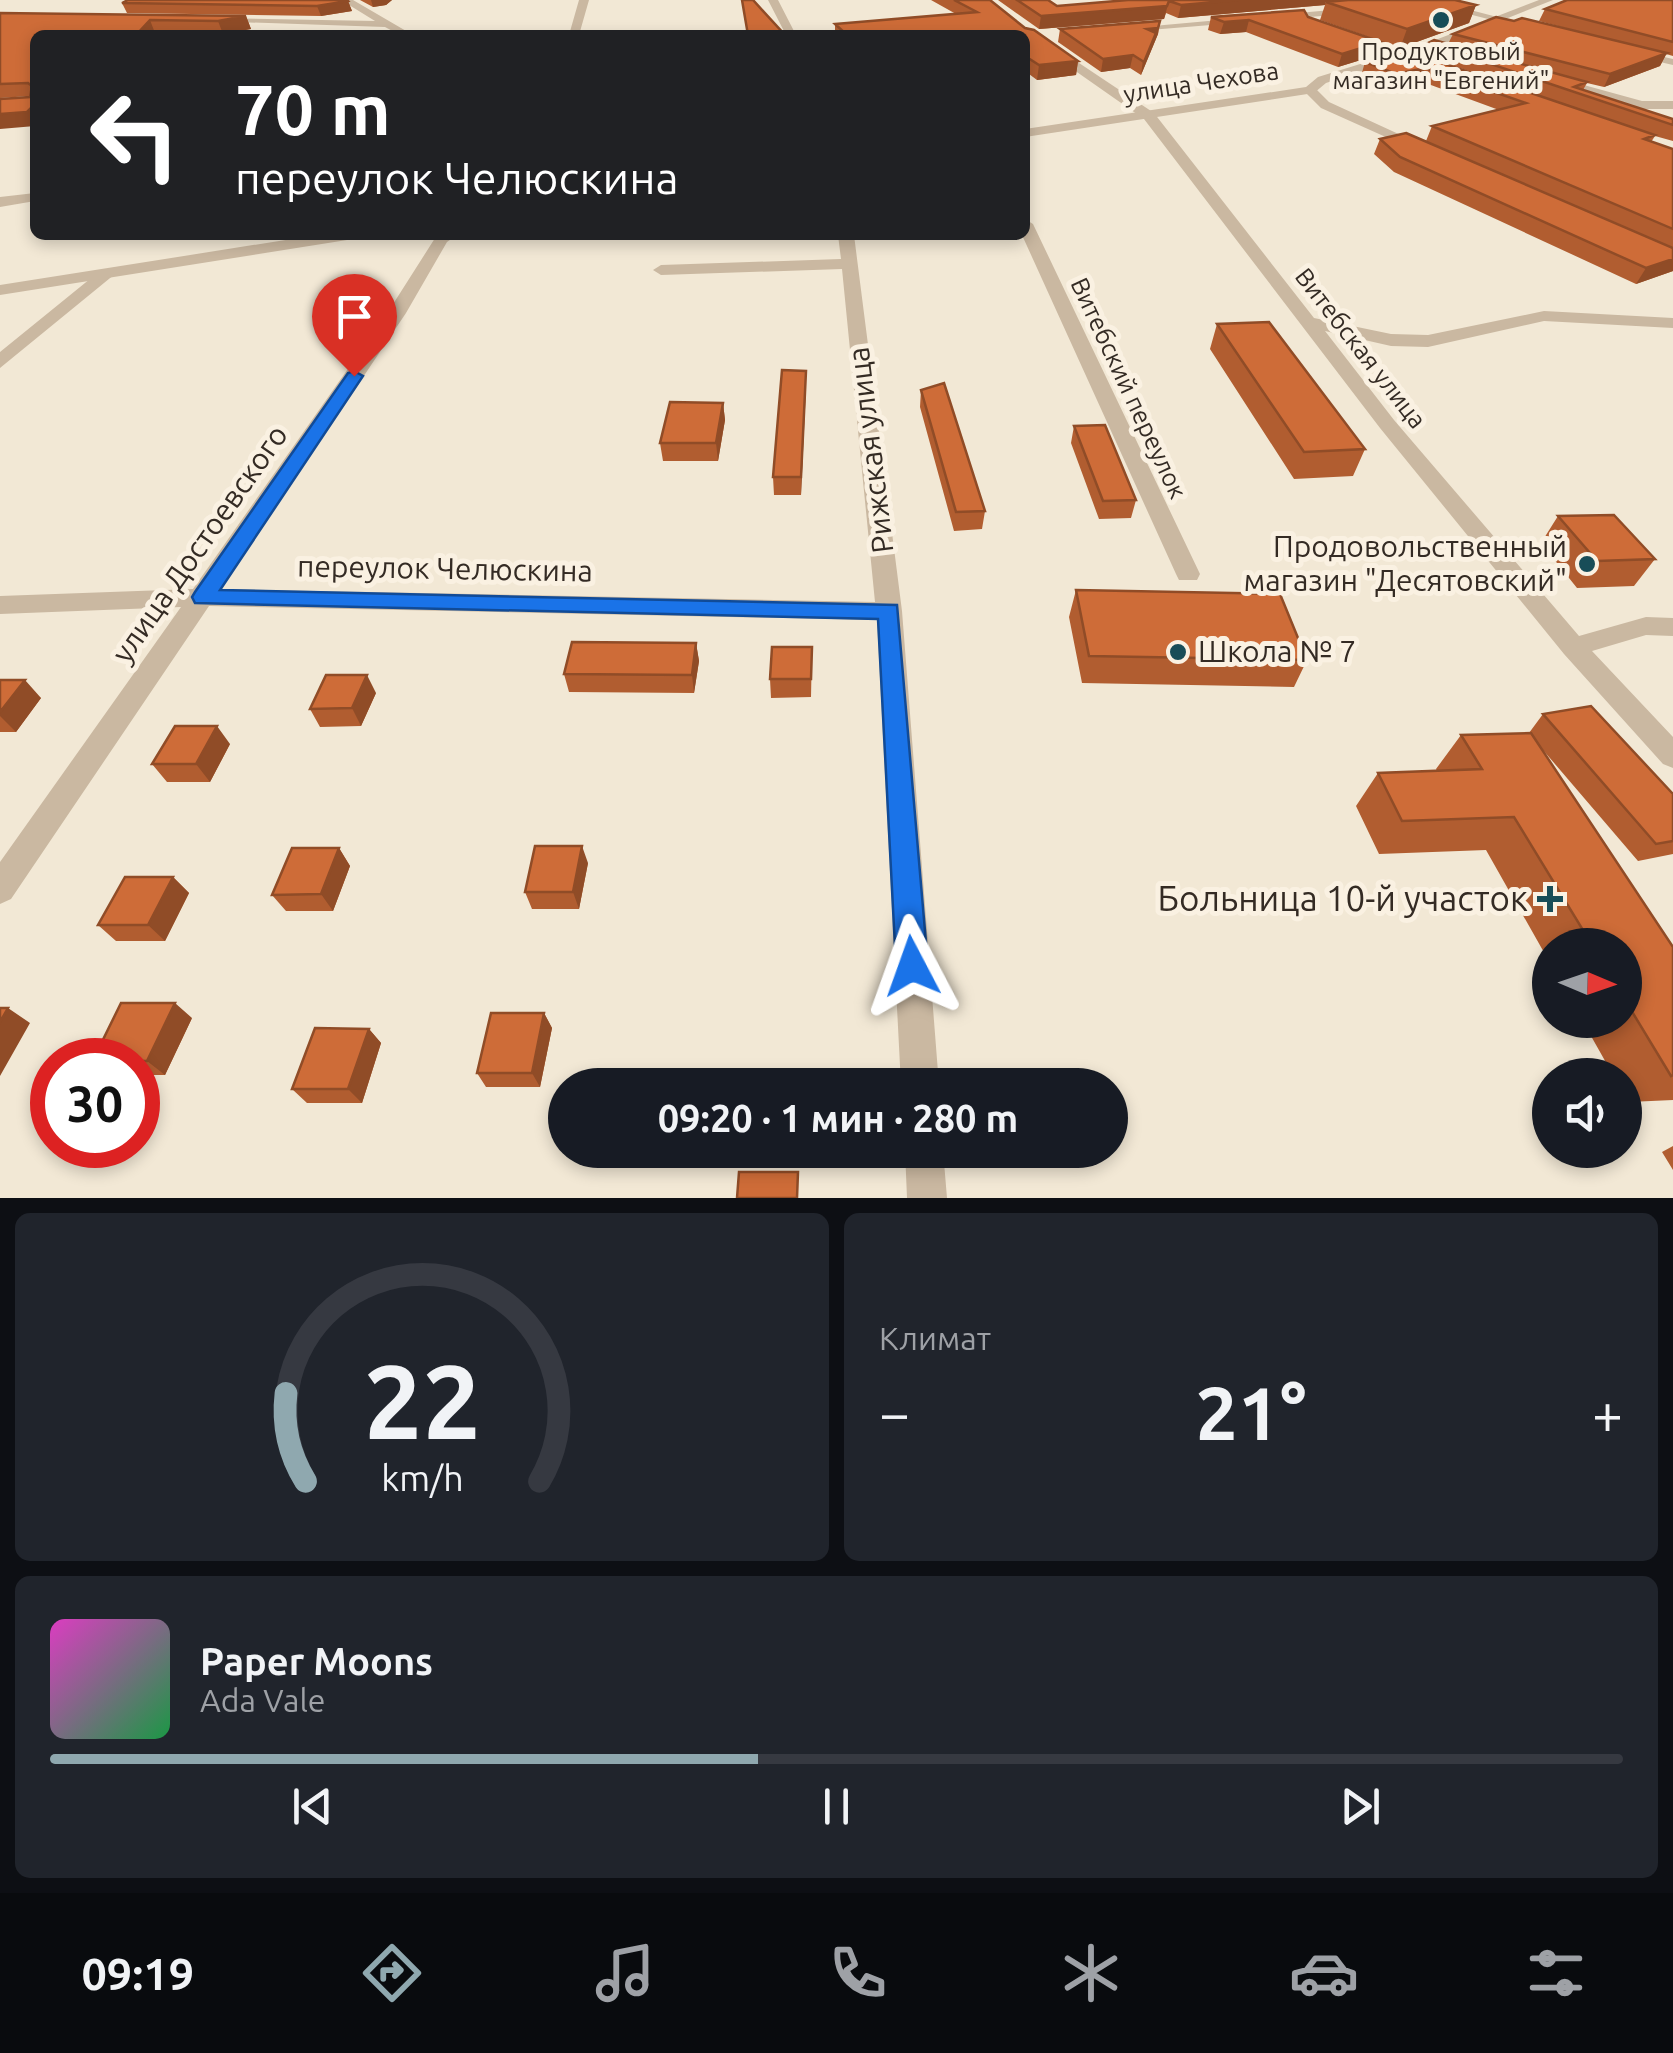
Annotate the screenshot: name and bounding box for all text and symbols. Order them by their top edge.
marker: Продуктовый магазин "Евгений" [1430,9,1452,31]
place label: Продуктовый магазин "Евгений" [1333,37,1549,94]
street label: улица Чехова [1121,56,1281,108]
icon: left [70,70,200,200]
text: 70 m [235,70,391,148]
text: переулок Челюскина [235,152,679,203]
street label: Витебская улица [1290,262,1432,434]
street label: Витебский переулок [1066,273,1193,503]
pin [312,274,397,377]
icon: arrive [327,289,382,344]
street label: Рижская улица [840,345,900,555]
street label: улица Достоевского [104,418,294,669]
place label: Продовольственный магазин "Деcятовский" [1244,529,1567,597]
street label: переулок Челюскина [297,548,593,588]
marker: Продовольственный магазин "Деcятовский" [1576,553,1598,575]
place label: Школа № 7 [1198,634,1356,668]
marker: Школа № 7 [1167,641,1189,663]
place label: Больница 10-й участок [1158,878,1528,918]
marker: Больница 10-й участок [1537,886,1563,912]
position arrow [860,914,964,1018]
north arrow [1532,928,1642,1038]
map controls [1532,928,1642,1168]
speed limit sign: 30 [30,1038,160,1168]
button: sound [1532,1058,1642,1168]
text: 09:20 · 1 мин · 280 m [658,1097,1018,1139]
text: Климат [879,1320,991,1356]
text: 22 [363,1342,481,1459]
text: 21° [1195,1370,1307,1454]
text: − [879,1382,910,1443]
text: + [1592,1382,1623,1443]
text: km/h [381,1458,463,1498]
text: Paper Moons [200,1640,433,1682]
text: Ada Vale [200,1682,326,1718]
icon: previous [285,1779,340,1834]
icon: pause [809,1779,864,1834]
icon: next [1333,1779,1388,1834]
icon: directions [357,1938,427,2008]
icon: music [590,1938,660,2008]
icon: phone [823,1938,893,2008]
icon: climate [1056,1938,1126,2008]
icon: car [1289,1938,1359,2008]
icon: filters [1521,1938,1591,2008]
text: 09:19 [81,1948,194,1999]

